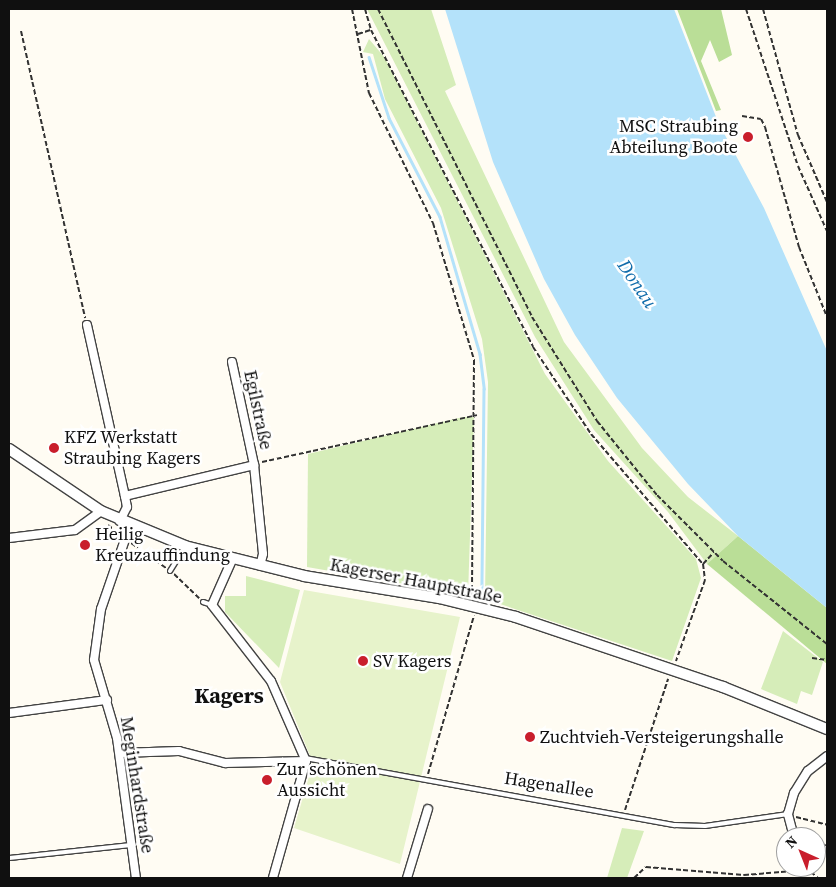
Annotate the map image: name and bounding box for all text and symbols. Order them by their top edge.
place label: MSC Straubing Abteilung Boote [609,116,738,158]
marker: MSC Straubing Abteilung Boote [742,131,754,143]
water label: Donau [612,255,662,313]
street label: Egilstraße [239,368,277,452]
place label: KFZ Werkstatt Straubing Kagers [64,427,201,469]
marker: KFZ Werkstatt Straubing Kagers [48,442,60,454]
place label: Heilig Kreuzauffindung [95,524,230,566]
marker: Heilig Kreuzauffindung [79,539,91,551]
street label: Kagerser Hauptstraße [328,554,504,608]
place label: SV Kagers [373,650,452,672]
marker: SV Kagers [357,655,369,667]
district label: Kagers [194,683,264,709]
street label: Meginhardstraße [116,715,158,855]
place label: Zuchtvieh-Versteigerungshalle [540,726,784,748]
marker: Zuchtvieh-Versteigerungshalle [524,731,536,743]
place label: Zur schönen Aussicht [277,759,377,802]
street label: Hagenallee [503,767,595,803]
marker: Zur schönen Aussicht [261,774,273,786]
north arrow [776,827,826,877]
text: N [781,831,802,853]

